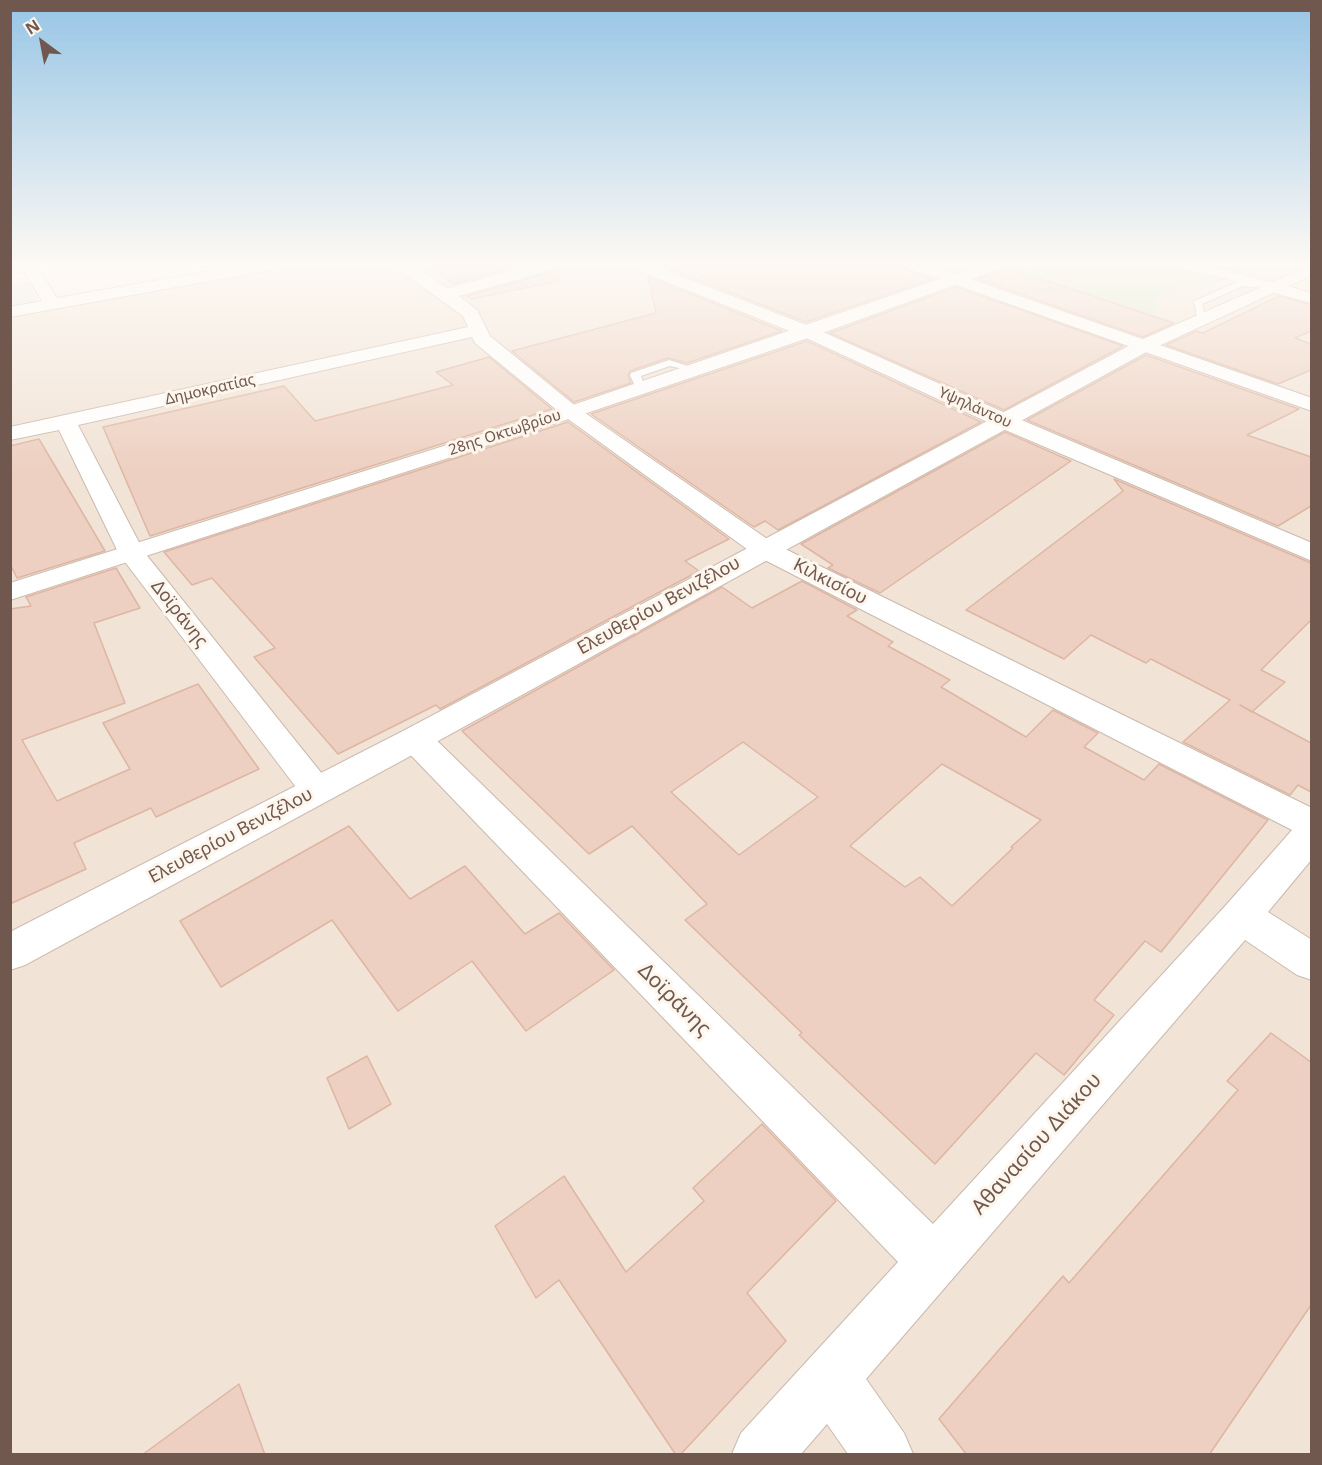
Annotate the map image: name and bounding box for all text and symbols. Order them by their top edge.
north arrow [12,12,72,72]
text: N [21,14,44,40]
street label: Δημοκρατίας [163,371,257,409]
street label: Υψηλάντου [936,384,1014,432]
street label: 28ης Οκτωβρίου [447,406,563,460]
street label: Ελευθερίου Βενιζέλου [574,552,744,660]
street label: Κιλκισίου [789,554,871,610]
street label: Δοϊράνης [146,576,212,652]
street label: Ελευθερίου Βενιζέλου [145,784,317,888]
street label: Δοϊράνης [632,958,716,1042]
street label: Αθανασίου Διάκου [967,1068,1107,1220]

